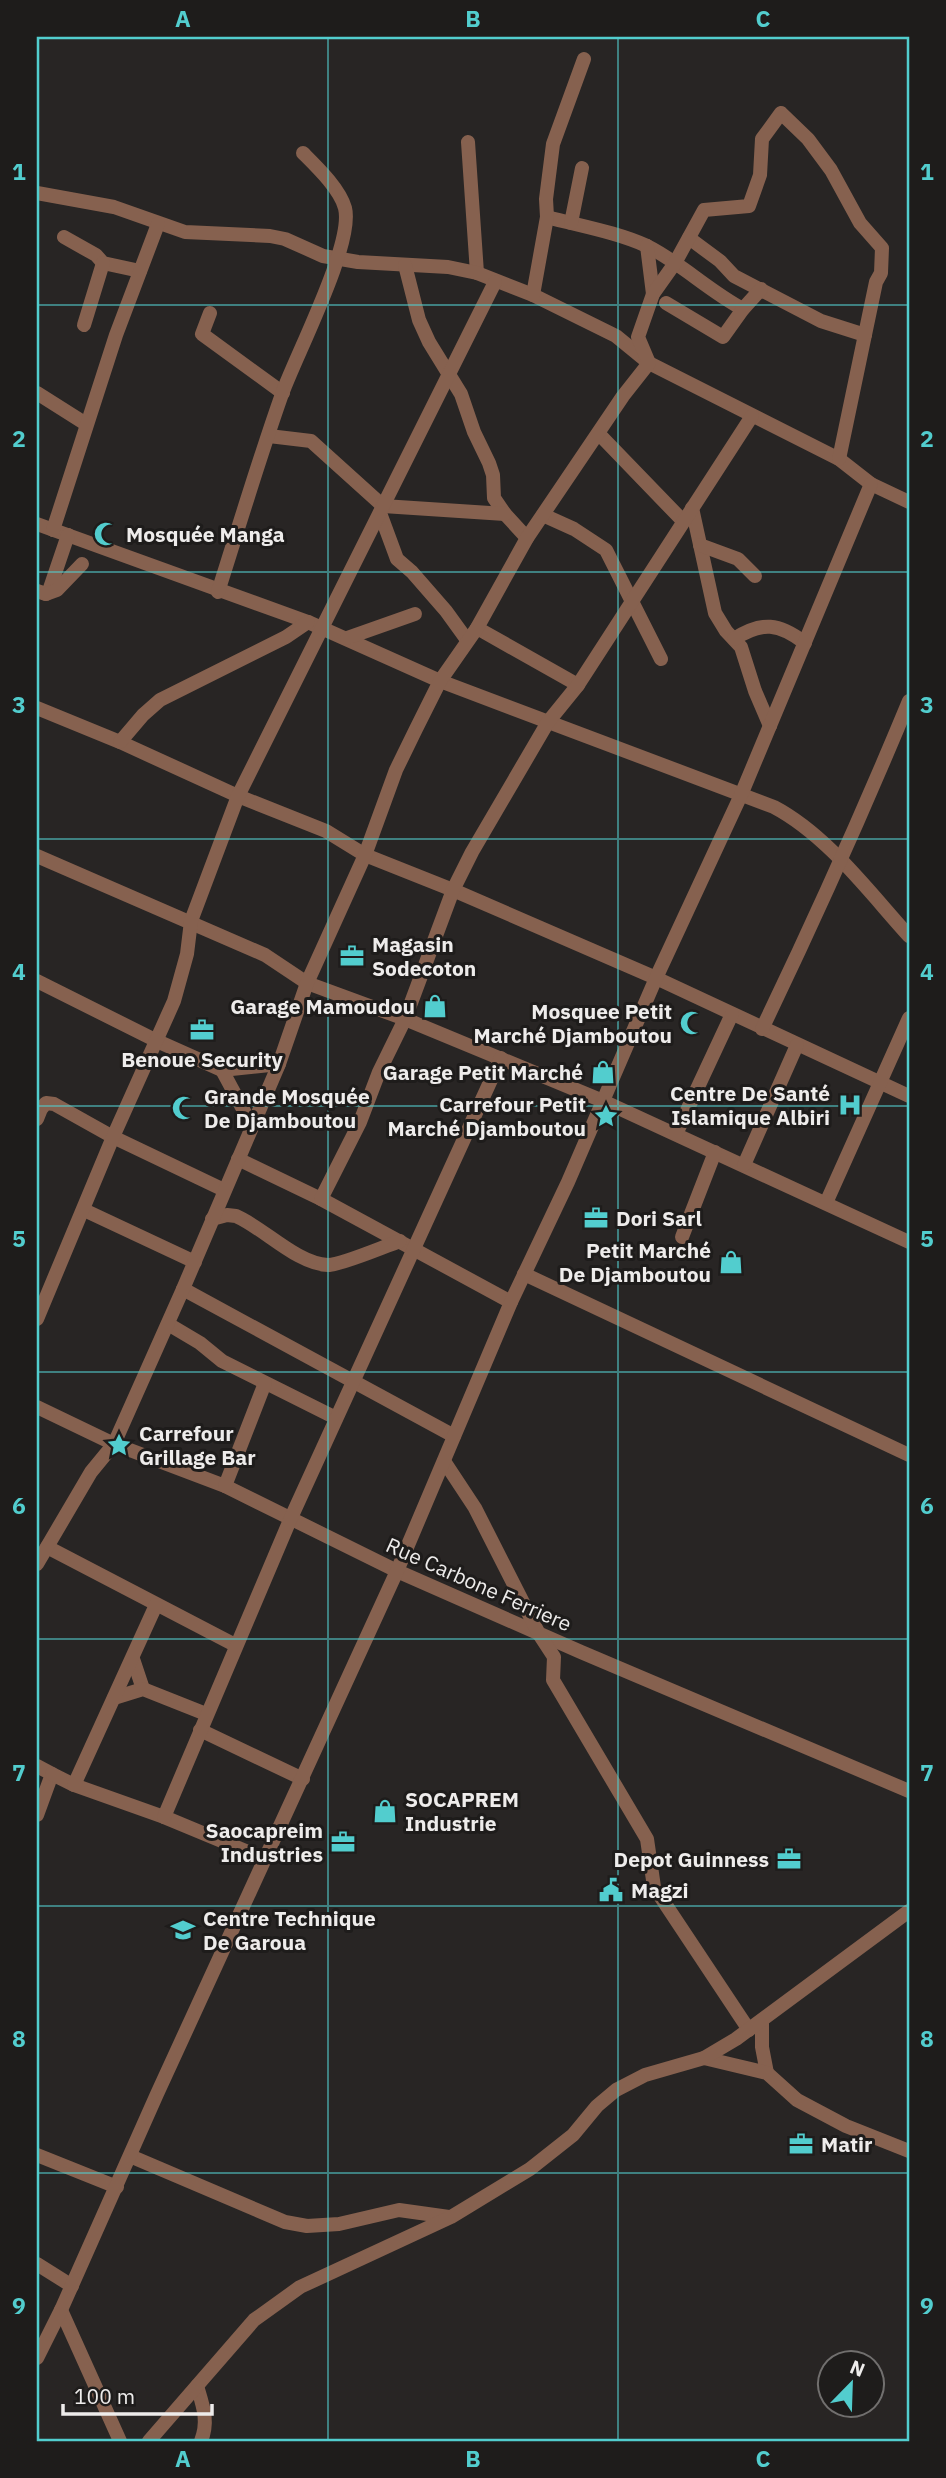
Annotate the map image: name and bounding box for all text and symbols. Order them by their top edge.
text: A [175,3,191,33]
text: B [465,3,481,33]
text: C [756,3,771,33]
text: 1 [12,156,26,186]
text: 1 [920,156,934,186]
text: 2 [12,423,26,453]
text: 2 [920,423,934,453]
mosque icon: Mosquée Manga [92,520,120,548]
place label: Mosquée Manga [126,520,285,548]
text: 3 [12,689,26,719]
text: 3 [920,689,934,719]
place label: Magasin Sodecoton [372,930,476,982]
office icon: Magasin Sodecoton [338,942,366,970]
text: 4 [12,956,26,986]
text: 4 [920,956,934,986]
place label: Garage Mamoudou [230,992,415,1020]
shop icon: Garage Mamoudou [421,992,449,1020]
place label: Mosquee Petit Marché Djamboutou [474,997,672,1049]
mosque icon: Mosquee Petit Marché Djamboutou [678,1009,706,1037]
office icon: Benoue Security [188,1016,216,1044]
place label: Benoue Security [121,1045,284,1073]
place label: Garage Petit Marché [383,1058,583,1086]
shop icon: Garage Petit Marché [589,1058,617,1086]
place label: Centre De Santé Islamique Albiri [670,1079,830,1131]
place label: Grande Mosquée De Djamboutou [204,1082,370,1134]
place label: Carrefour Petit Marché Djamboutou [388,1090,586,1142]
hospital icon: Centre De Santé Islamique Albiri [836,1091,864,1119]
mosque icon: Grande Mosquée De Djamboutou [170,1094,198,1122]
place icon: Carrefour Petit Marché Djamboutou [592,1102,620,1130]
office icon: Dori Sarl [582,1204,610,1232]
place label: Dori Sarl [616,1204,702,1232]
text: 5 [12,1223,26,1253]
text: 5 [920,1223,934,1253]
place label: Petit Marché De Djamboutou [559,1236,711,1288]
shop icon: Petit Marché De Djamboutou [717,1248,745,1276]
place label: Carrefour Grillage Bar [139,1419,256,1471]
place icon: Carrefour Grillage Bar [105,1431,133,1459]
text: 6 [12,1490,26,1520]
text: 6 [920,1490,934,1520]
street label: Rue Carbone Ferriere [382,1530,576,1638]
text: 7 [12,1757,26,1787]
text: 7 [920,1757,934,1787]
place label: SOCAPREM Industrie [405,1785,519,1837]
shop icon: SOCAPREM Industrie [371,1797,399,1825]
place label: Saocapreim Industries [206,1816,323,1868]
office icon: Saocapreim Industries [329,1828,357,1856]
place label: Depot Guinness [614,1845,769,1873]
office icon: Depot Guinness [775,1845,803,1873]
public building icon: Magzi [597,1876,625,1904]
place label: Magzi [631,1876,689,1904]
place label: Centre Technique De Garoua [203,1904,376,1956]
school or university icon: Centre Technique De Garoua [169,1916,197,1944]
text: 8 [12,2023,26,2053]
text: 8 [920,2023,934,2053]
office icon: Matir [787,2130,815,2158]
place label: Matir [821,2130,873,2158]
text: 9 [12,2290,26,2320]
text: 9 [920,2290,934,2320]
north arrow [816,2348,886,2418]
text: N [847,2355,869,2382]
scale bar [63,2373,212,2417]
text: 100 m [74,2382,135,2410]
text: A [175,2443,191,2473]
text: B [465,2443,481,2473]
text: C [756,2443,771,2473]

